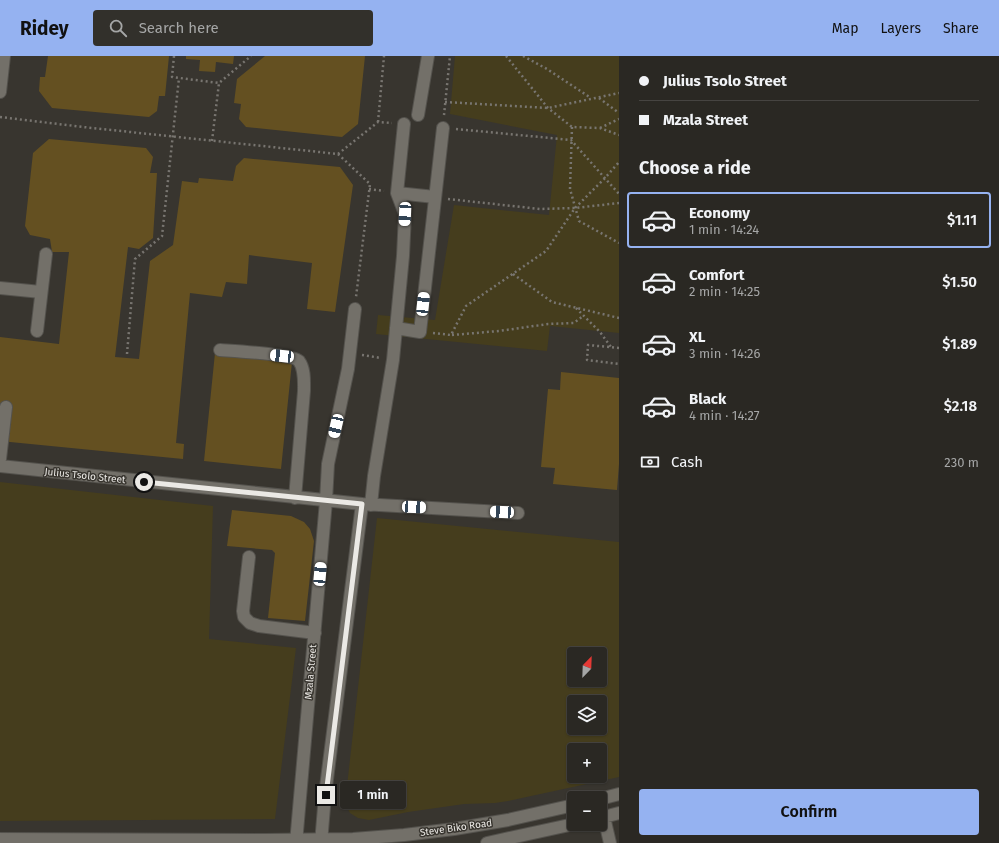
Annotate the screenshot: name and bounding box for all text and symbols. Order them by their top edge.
search box [93,10,373,46]
text: Ridey [20,17,69,40]
icon: search [107,17,129,39]
text: Search here [139,19,219,37]
text: Map [832,20,858,37]
text: Layers [880,20,921,37]
text: Share [943,20,979,37]
text: Julius Tsolo Street [663,72,787,90]
text: Mzala Street [663,111,748,129]
text: Choose a ride [639,157,751,179]
car [398,202,412,226]
icon: car [641,202,677,238]
text: Economy [689,204,750,222]
text: $1.11 [947,211,977,229]
text: 1 min · 14:24 [689,222,759,237]
icon: car [641,264,677,300]
text: Comfort [689,266,745,284]
text: $1.50 [942,273,977,291]
text: 2 min · 14:25 [689,284,760,299]
car [416,291,430,317]
icon: car [641,326,677,362]
text: XL [689,328,705,346]
text: $1.89 [942,335,977,353]
text: 3 min · 14:26 [689,346,760,361]
car [269,349,295,363]
icon: car [641,388,677,424]
text: Black [689,390,726,408]
text: $2.18 [944,397,977,415]
text: 4 min · 14:27 [689,408,760,423]
car [327,413,345,439]
icon: cash [639,451,661,473]
text: Cash [671,453,703,471]
text: 230 m [944,455,979,470]
street label: Julius Tsolo Street [44,466,127,486]
route start [135,473,153,491]
car [402,500,426,514]
car [490,505,514,519]
car [313,562,327,586]
street label: Mzala Street [303,643,319,700]
north arrow [567,647,607,687]
map controls [567,647,607,831]
button: layers [567,695,607,735]
button: + [567,743,607,783]
callout: 1 min [340,781,406,809]
route end [317,786,335,804]
text: 1 min [357,787,389,802]
button: Confirm [639,789,979,835]
button: − [567,791,607,831]
street label: Steve Biko Road [419,817,493,839]

